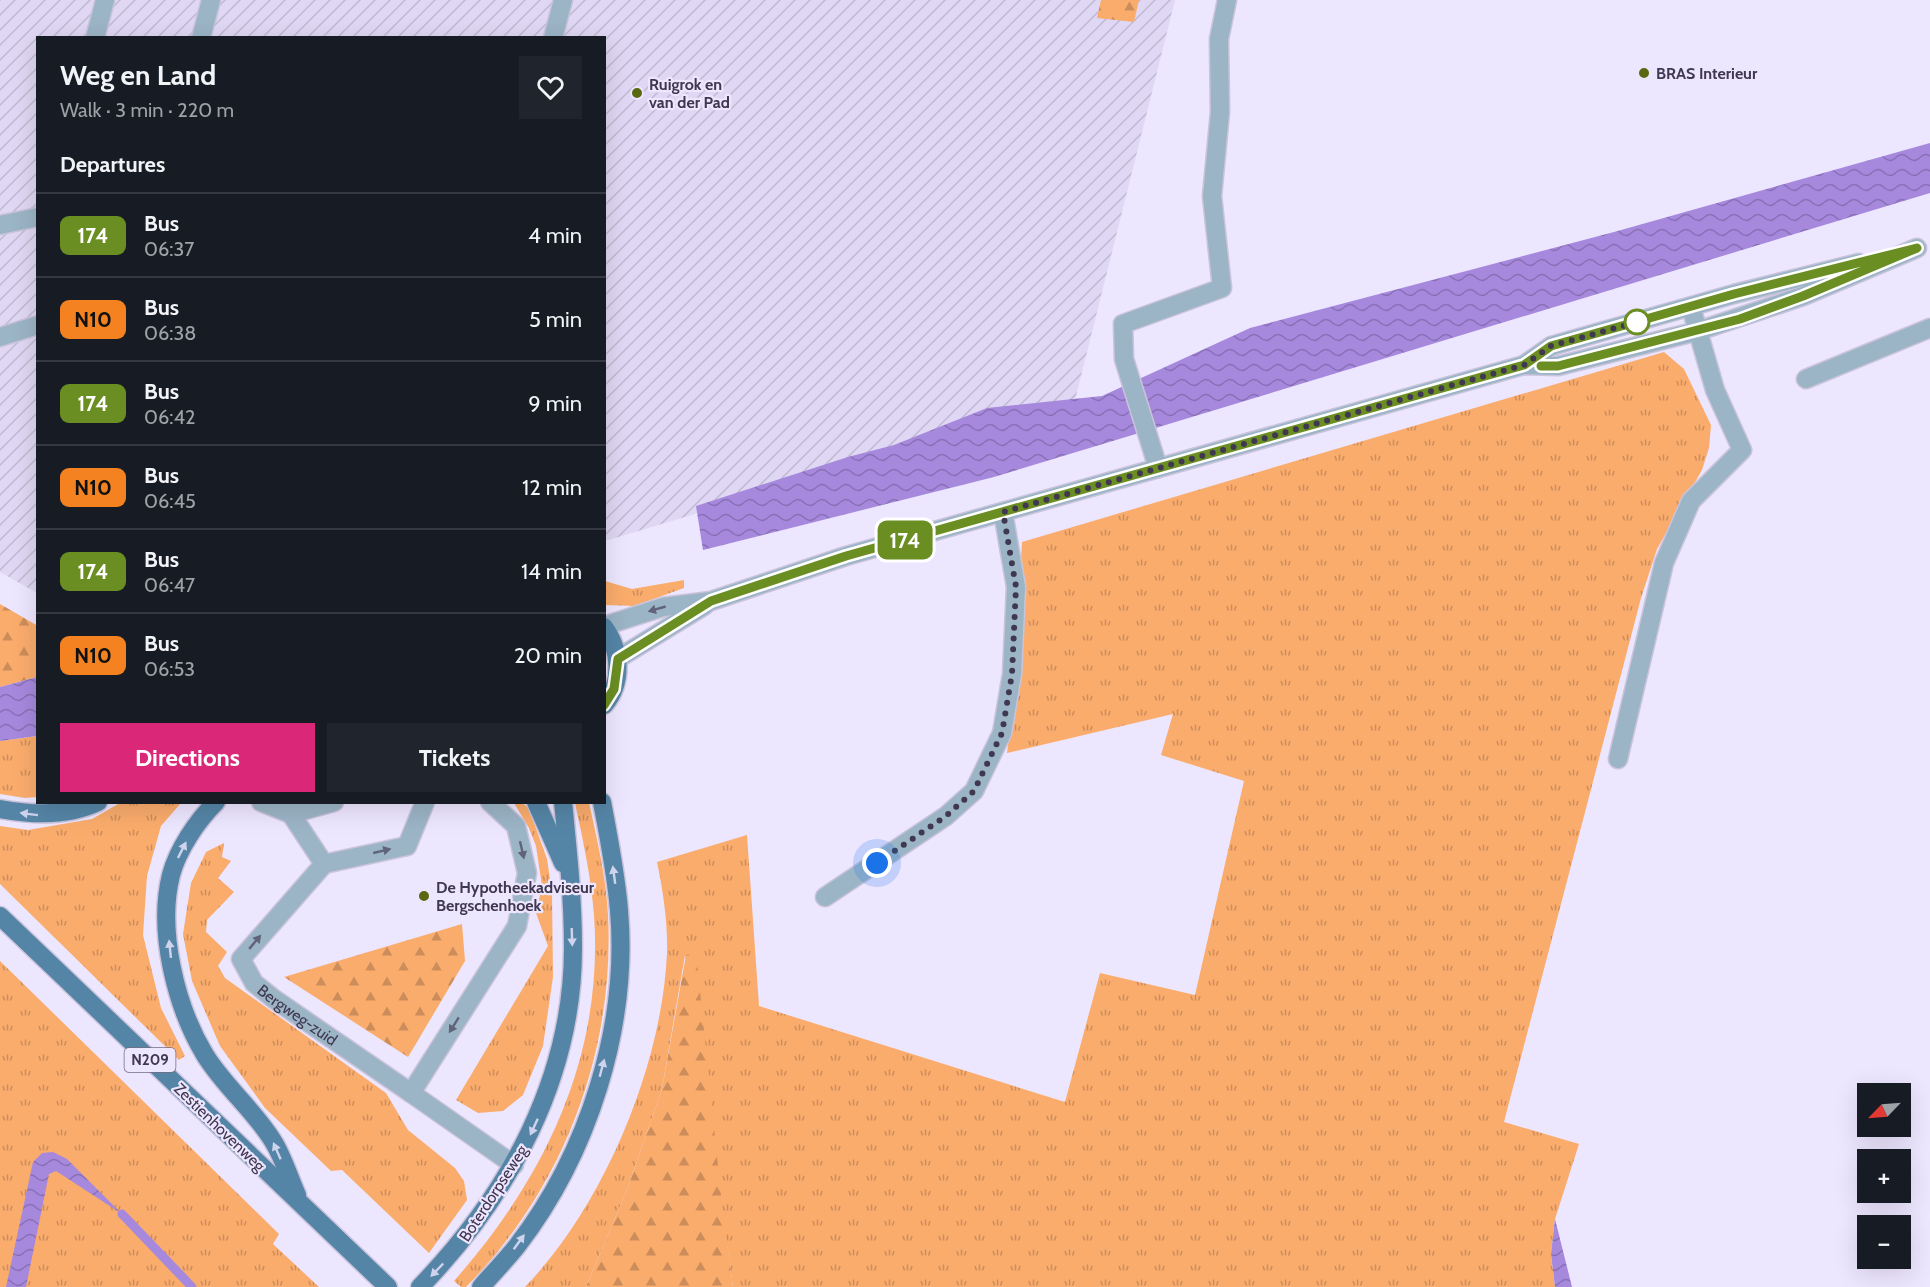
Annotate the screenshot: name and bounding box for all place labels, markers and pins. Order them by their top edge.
place label: BRAS Interieur [1656,64,1758,83]
marker: BRAS Interieur [1637,66,1651,80]
place label: Ruigrok en van der Pad [649,75,730,112]
marker: Ruigrok en van der Pad [630,86,644,100]
unlabelled marker [1624,309,1650,335]
place label: De Hypotheekadviseur Bergschenhoek [436,878,595,915]
marker: De Hypotheekadviseur Bergschenhoek [417,889,431,903]

